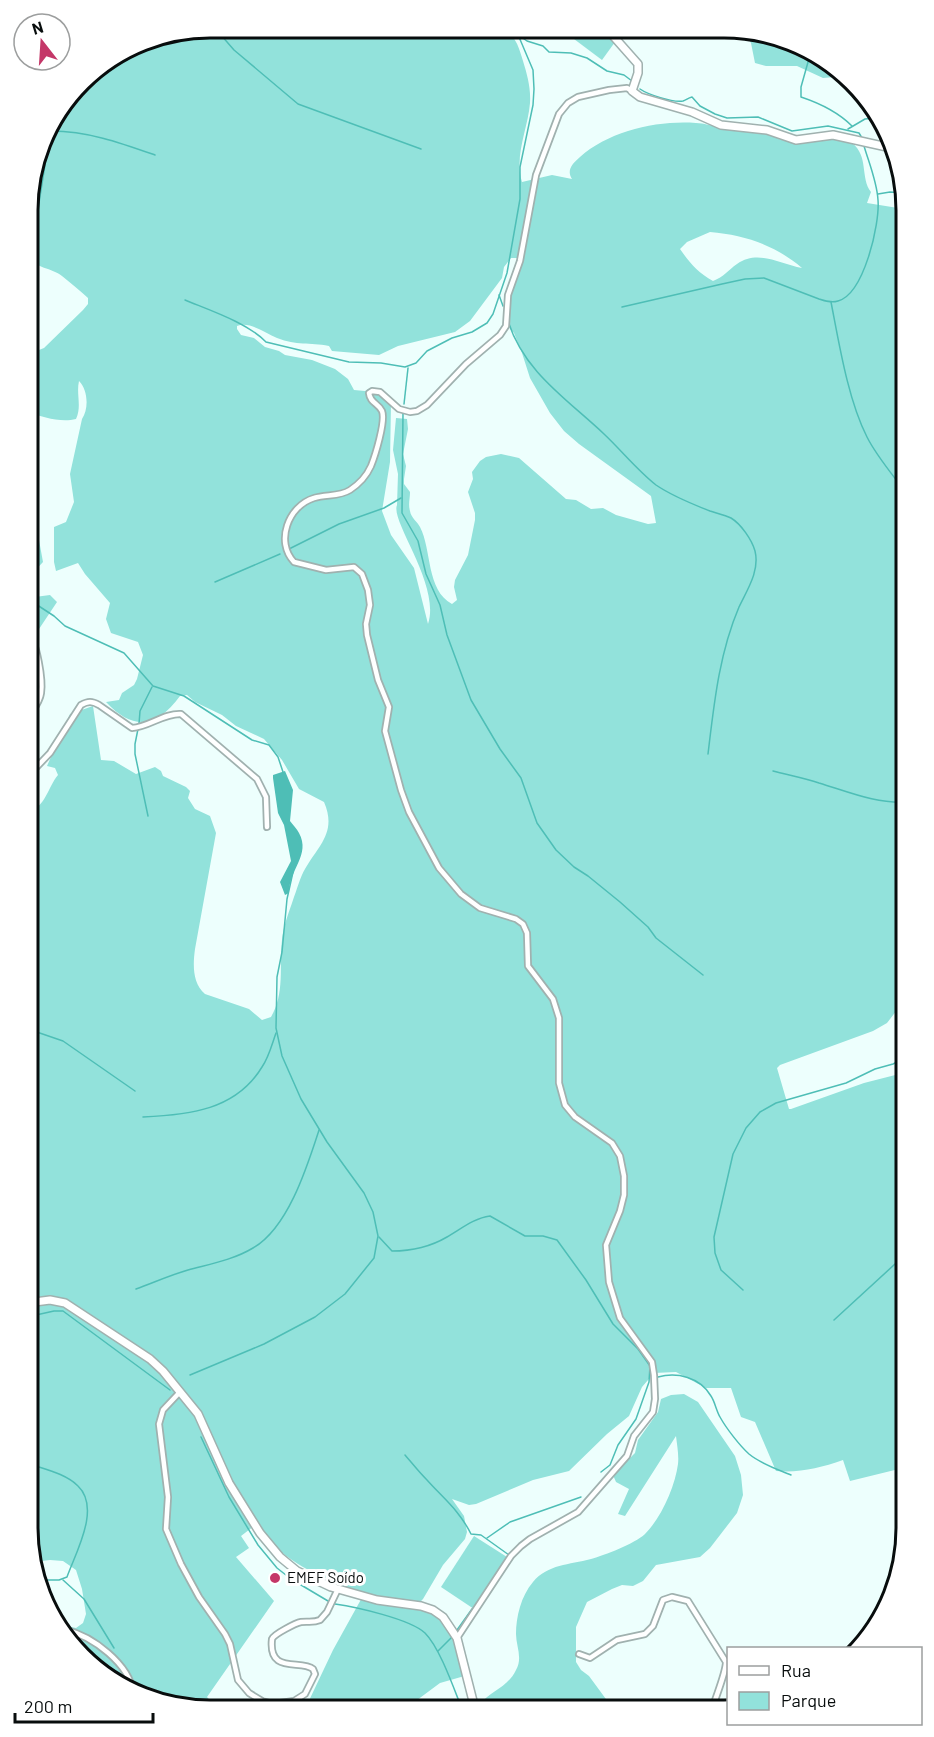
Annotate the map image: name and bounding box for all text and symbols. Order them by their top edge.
north arrow [12,12,72,72]
text: N [30,17,45,38]
place label: EMEF Soído [287,1568,364,1586]
marker: EMEF Soído [268,1571,282,1585]
legend [727,1647,922,1725]
text: Rua [781,1659,811,1681]
scale bar [15,1686,153,1724]
text: Parque [781,1689,836,1711]
text: 200 m [24,1695,72,1717]

